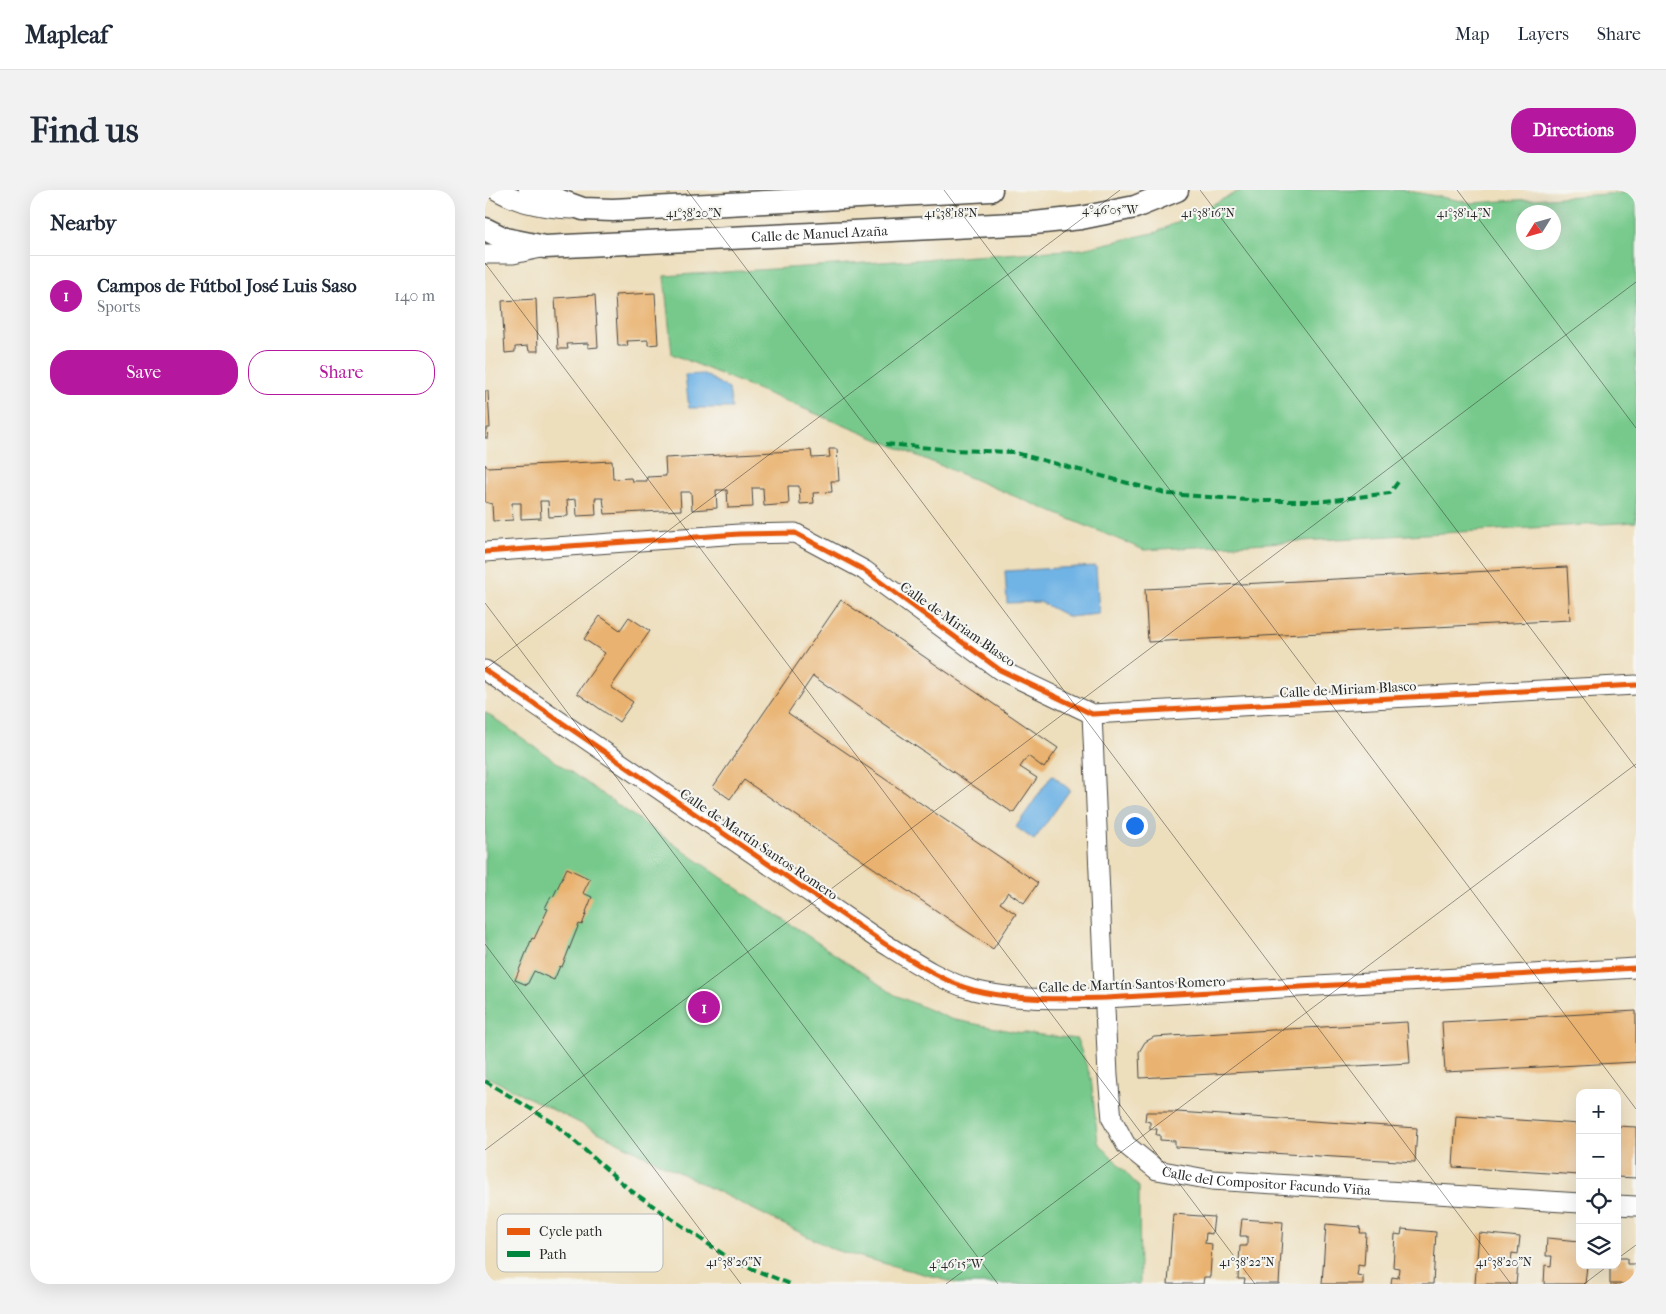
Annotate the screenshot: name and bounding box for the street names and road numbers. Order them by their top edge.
street label: Calle de Manuel Azaña [751,222,889,246]
street label: Calle de Miriam Blasco [897,578,1019,671]
street label: Calle de Miriam Blasco [1279,677,1417,702]
street label: Calle de Martín Santos Romero [676,785,841,904]
street label: Calle de Martín Santos Romero [1038,973,1226,996]
street label: Calle del Compositor Facundo Viña [1161,1163,1372,1199]

